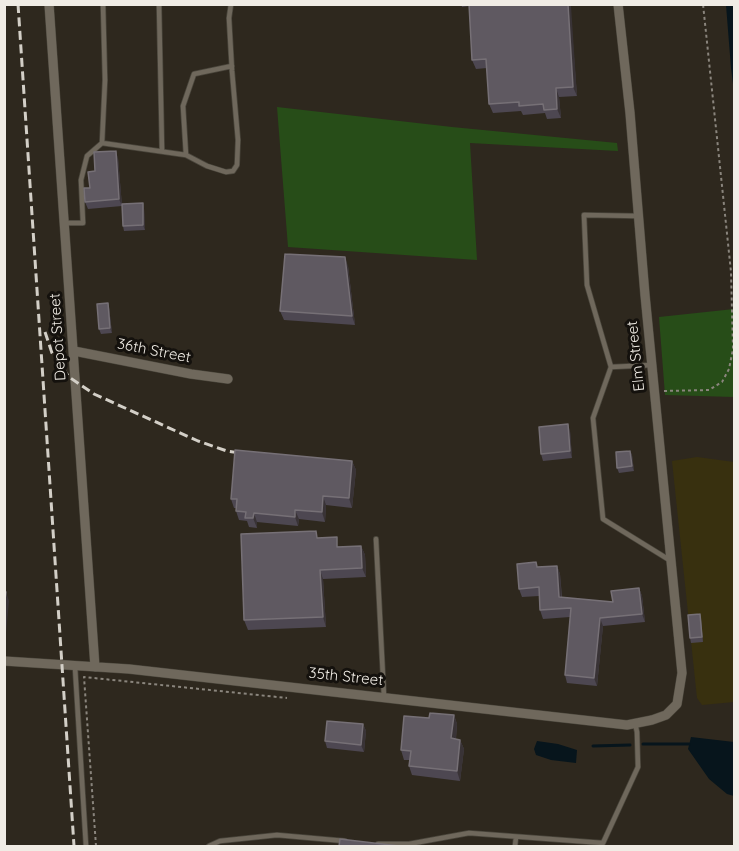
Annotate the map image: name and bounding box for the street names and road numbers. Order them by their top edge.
street label: Depot Street [46,293,70,381]
street label: Elm Street [623,320,649,392]
street label: 36th Street [116,335,192,367]
street label: 35th Street [308,664,384,690]

